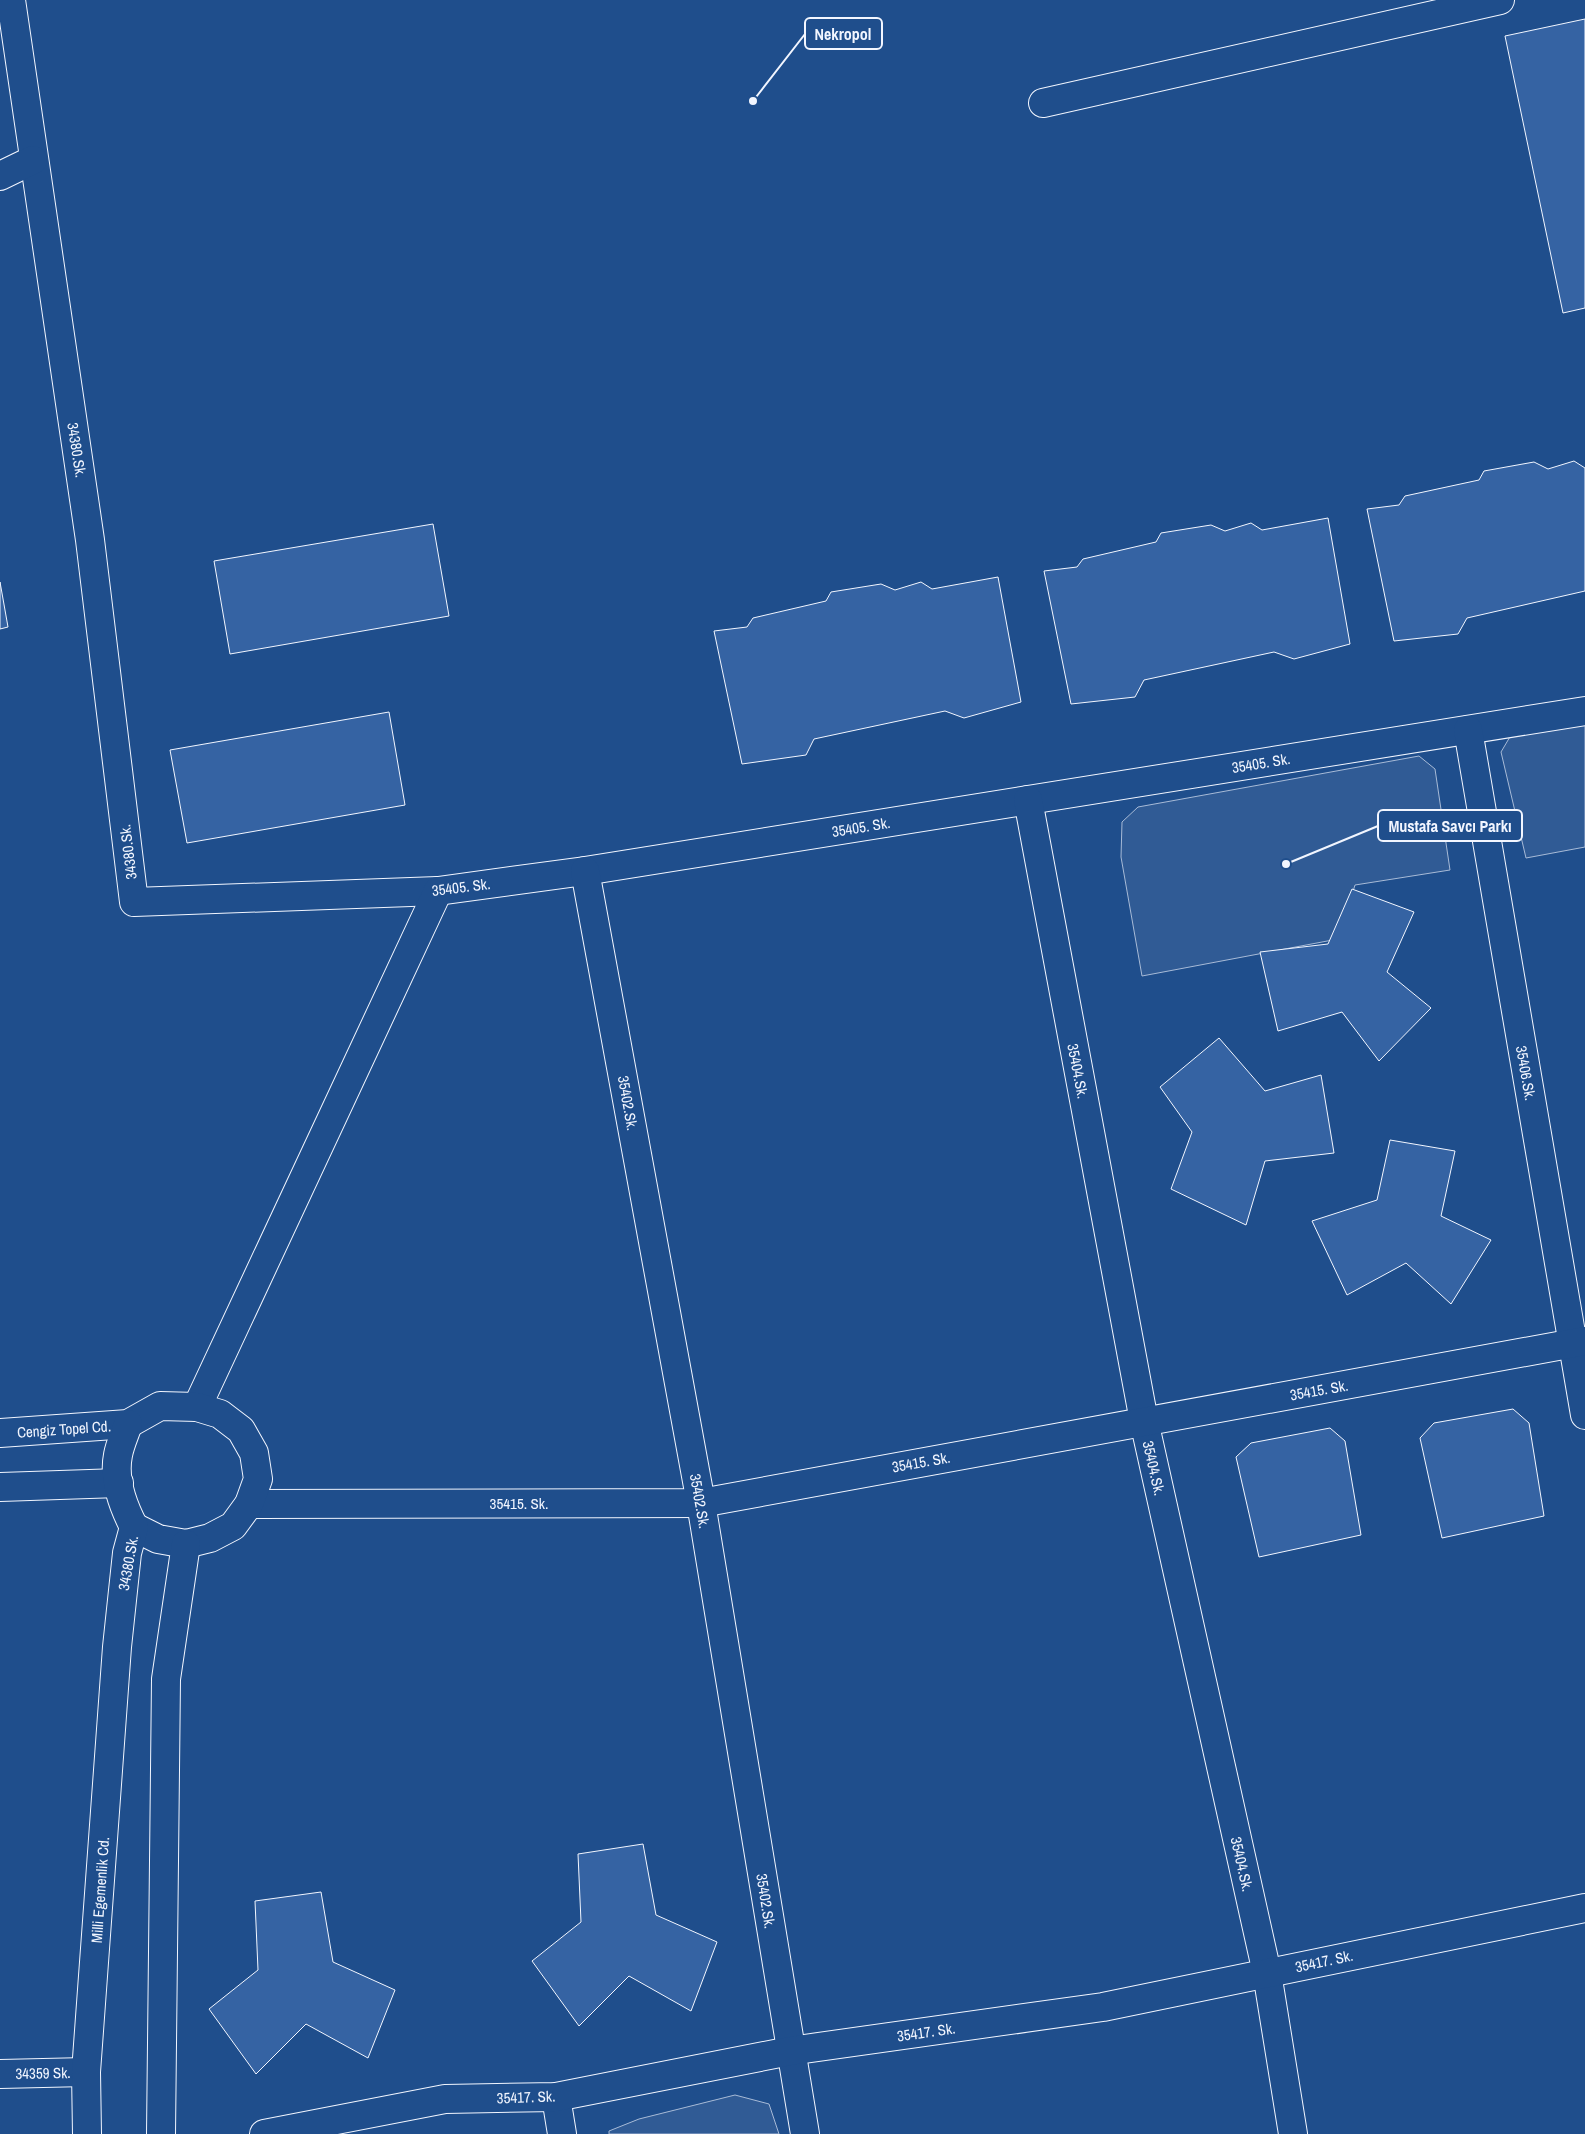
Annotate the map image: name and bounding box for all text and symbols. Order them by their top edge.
callout: Nekropol [805,18,882,49]
text: Nekropol [815,23,871,45]
street label: 34380.Sk. [62,421,92,479]
street label: 35405. Sk. [1230,748,1292,778]
callout: Mustafa Savcı Parkı [1378,810,1522,841]
street label: 35405. Sk. [830,812,892,842]
text: Mustafa Savcı Parkı [1388,815,1512,837]
street label: 34380.Sk. [114,823,142,881]
street label: 35405. Sk. [431,873,491,901]
street label: 35404.Sk. [1062,1042,1094,1100]
street label: 35406.Sk. [1511,1044,1541,1102]
street label: 35402.Sk. [613,1074,643,1132]
street label: 35415. Sk. [1288,1375,1350,1405]
street label: Cengiz Topel Cd. [16,1415,112,1443]
street label: 35404.Sk. [1138,1439,1170,1497]
street label: 35415. Sk. [890,1447,952,1477]
street label: 35402.Sk. [685,1472,715,1530]
street label: 35415. Sk. [490,1493,548,1514]
street label: 34380.Sk. [113,1534,143,1592]
street label: 35404.Sk. [1226,1835,1258,1893]
street label: Milli Egemenlik Cd. [86,1836,114,1944]
street label: 35402.Sk. [751,1872,781,1930]
street label: 35417. Sk. [1293,1945,1355,1977]
street label: 35417. Sk. [895,2018,957,2046]
street label: 34359 Sk. [15,2062,71,2084]
street label: 35417. Sk. [496,2085,556,2109]

